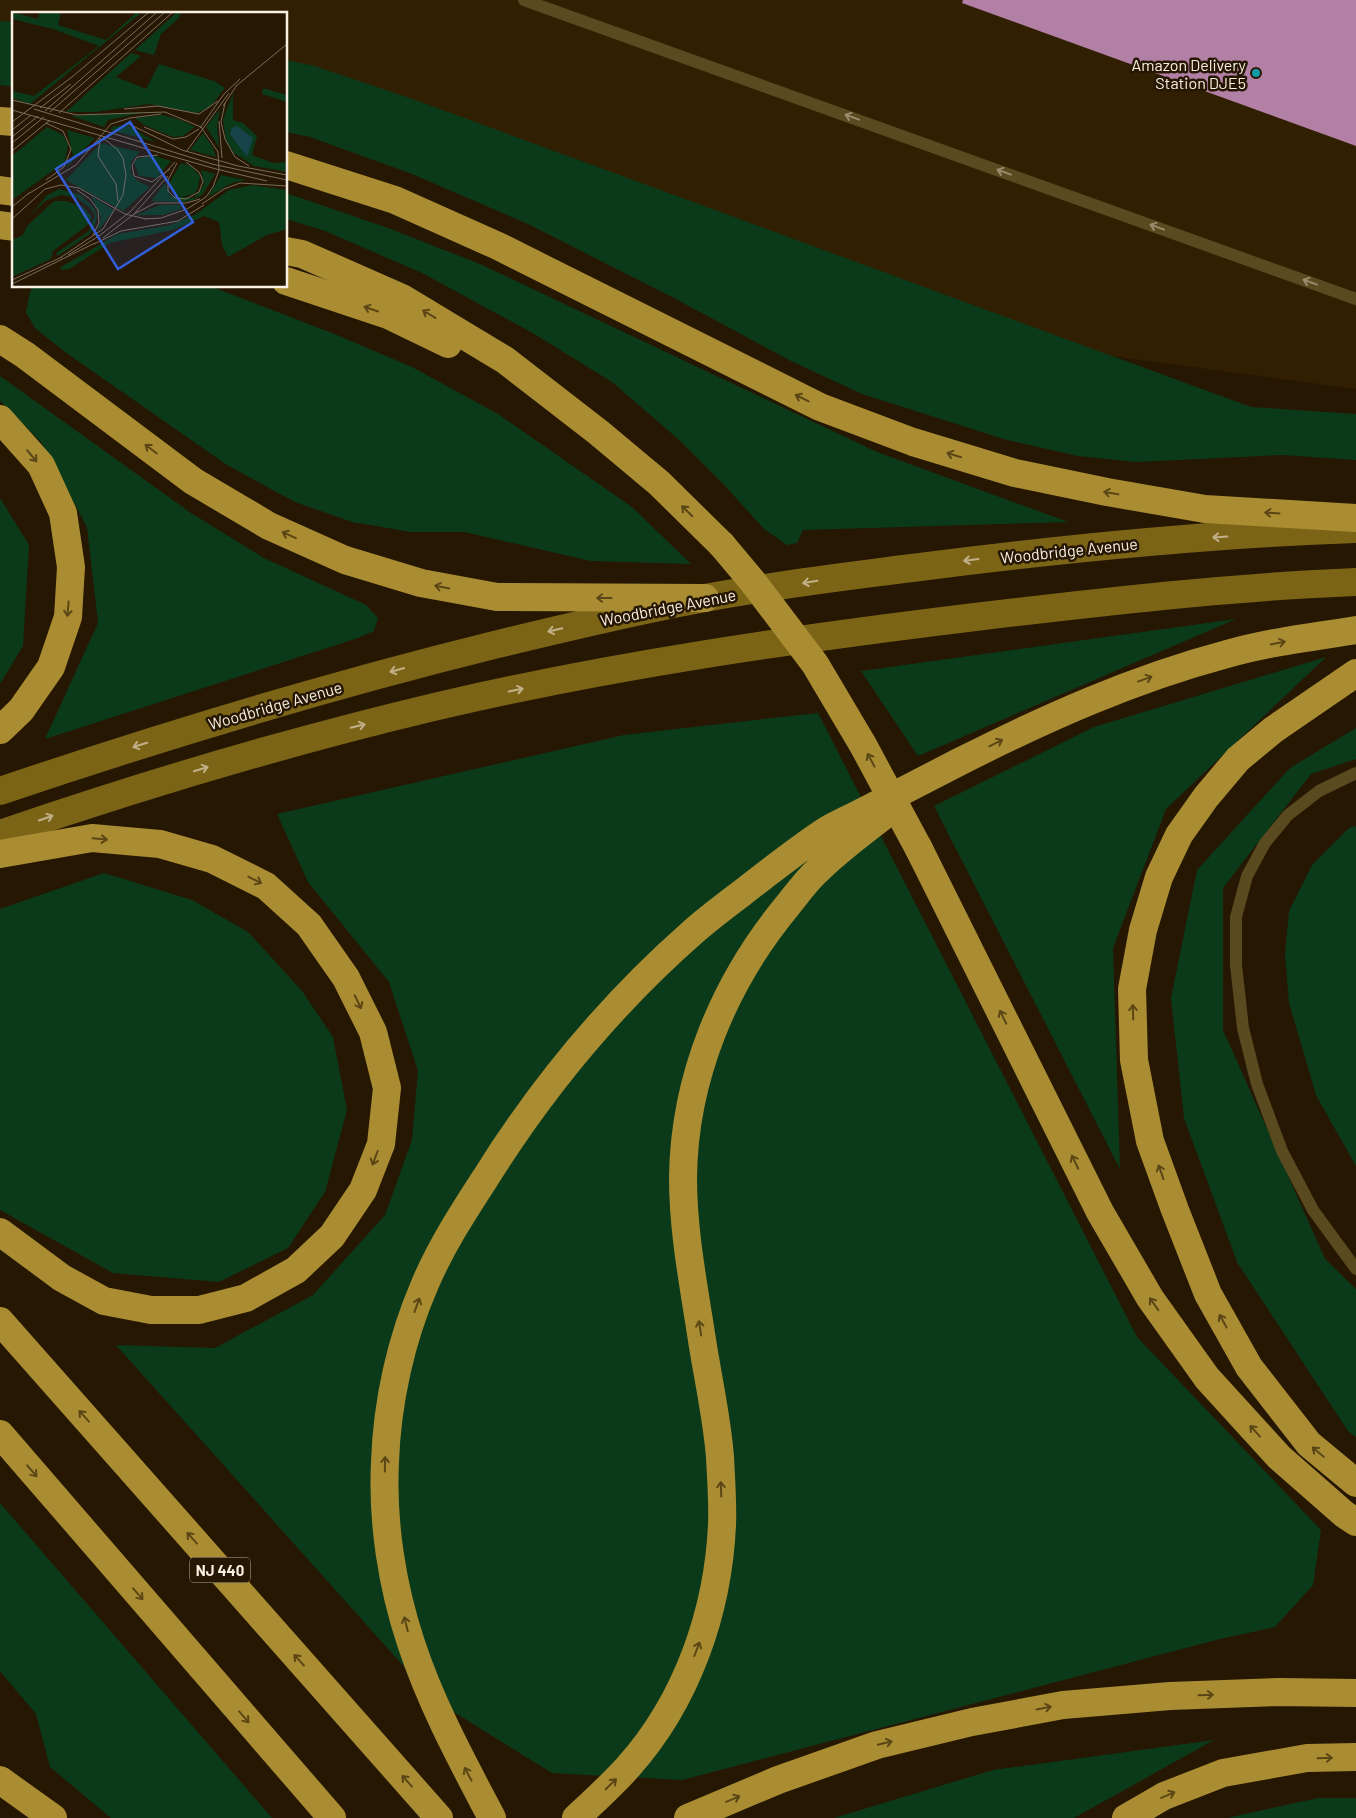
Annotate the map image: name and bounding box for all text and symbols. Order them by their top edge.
inset map [12,12,288,288]
place label: Amazon Delivery Station DJE5 [1132,55,1247,92]
marker: Amazon Delivery Station DJE5 [1250,67,1262,79]
one-way arrow [844,112,860,121]
one-way arrow [997,167,1013,176]
one-way arrow [1150,222,1166,231]
one-way arrow [1303,277,1318,286]
one-way arrow [363,304,379,314]
one-way arrow [423,309,437,319]
one-way arrow [794,393,809,403]
one-way arrow [145,444,158,455]
one-way arrow [27,449,38,462]
one-way arrow [946,449,962,459]
one-way arrow [1104,488,1120,498]
one-way arrow [681,505,693,517]
one-way arrow [1265,509,1281,518]
one-way arrow [282,529,297,539]
one-way arrow [1212,532,1228,541]
street label: Woodbridge Avenue [999,533,1139,567]
one-way arrow [963,555,979,565]
one-way arrow [802,577,818,587]
one-way arrow [435,581,451,591]
street label: Woodbridge Avenue [598,585,738,629]
one-way arrow [596,593,612,603]
one-way arrow [64,601,73,617]
one-way arrow [547,626,563,635]
one-way arrow [1269,638,1285,647]
one-way arrow [390,666,406,675]
one-way arrow [1136,674,1152,683]
street label: Woodbridge Avenue [206,677,344,733]
one-way arrow [508,685,524,694]
one-way arrow [349,721,365,730]
one-way arrow [988,738,1003,748]
one-way arrow [133,741,149,750]
one-way arrow [866,753,876,768]
one-way arrow [193,764,209,774]
one-way arrow [38,813,53,822]
one-way arrow [91,834,107,843]
one-way arrow [247,876,262,885]
one-way arrow [354,994,364,1009]
one-way arrow [1128,1005,1138,1021]
one-way arrow [998,1010,1007,1025]
one-way arrow [370,1150,379,1165]
one-way arrow [1070,1155,1079,1170]
one-way arrow [1156,1164,1165,1180]
one-way arrow [1149,1297,1159,1311]
one-way arrow [413,1298,422,1314]
one-way arrow [1218,1315,1228,1329]
one-way arrow [695,1320,705,1336]
one-way arrow [78,1410,90,1423]
one-way arrow [1249,1425,1261,1438]
one-way arrow [1312,1446,1325,1458]
one-way arrow [380,1456,390,1472]
one-way arrow [26,1464,38,1477]
one-way arrow [716,1481,725,1497]
one-way arrow [186,1532,198,1545]
road number: NJ 440 [190,1558,250,1582]
one-way arrow [132,1587,144,1600]
one-way arrow [401,1617,410,1633]
one-way arrow [693,1642,703,1657]
one-way arrow [294,1653,305,1666]
one-way arrow [1198,1690,1214,1700]
one-way arrow [1036,1703,1052,1713]
one-way arrow [239,1710,250,1723]
one-way arrow [877,1738,893,1747]
one-way arrow [1317,1753,1333,1762]
one-way arrow [463,1767,472,1782]
one-way arrow [401,1775,413,1788]
one-way arrow [605,1778,617,1790]
one-way arrow [1161,1789,1176,1798]
one-way arrow [725,1794,740,1804]

